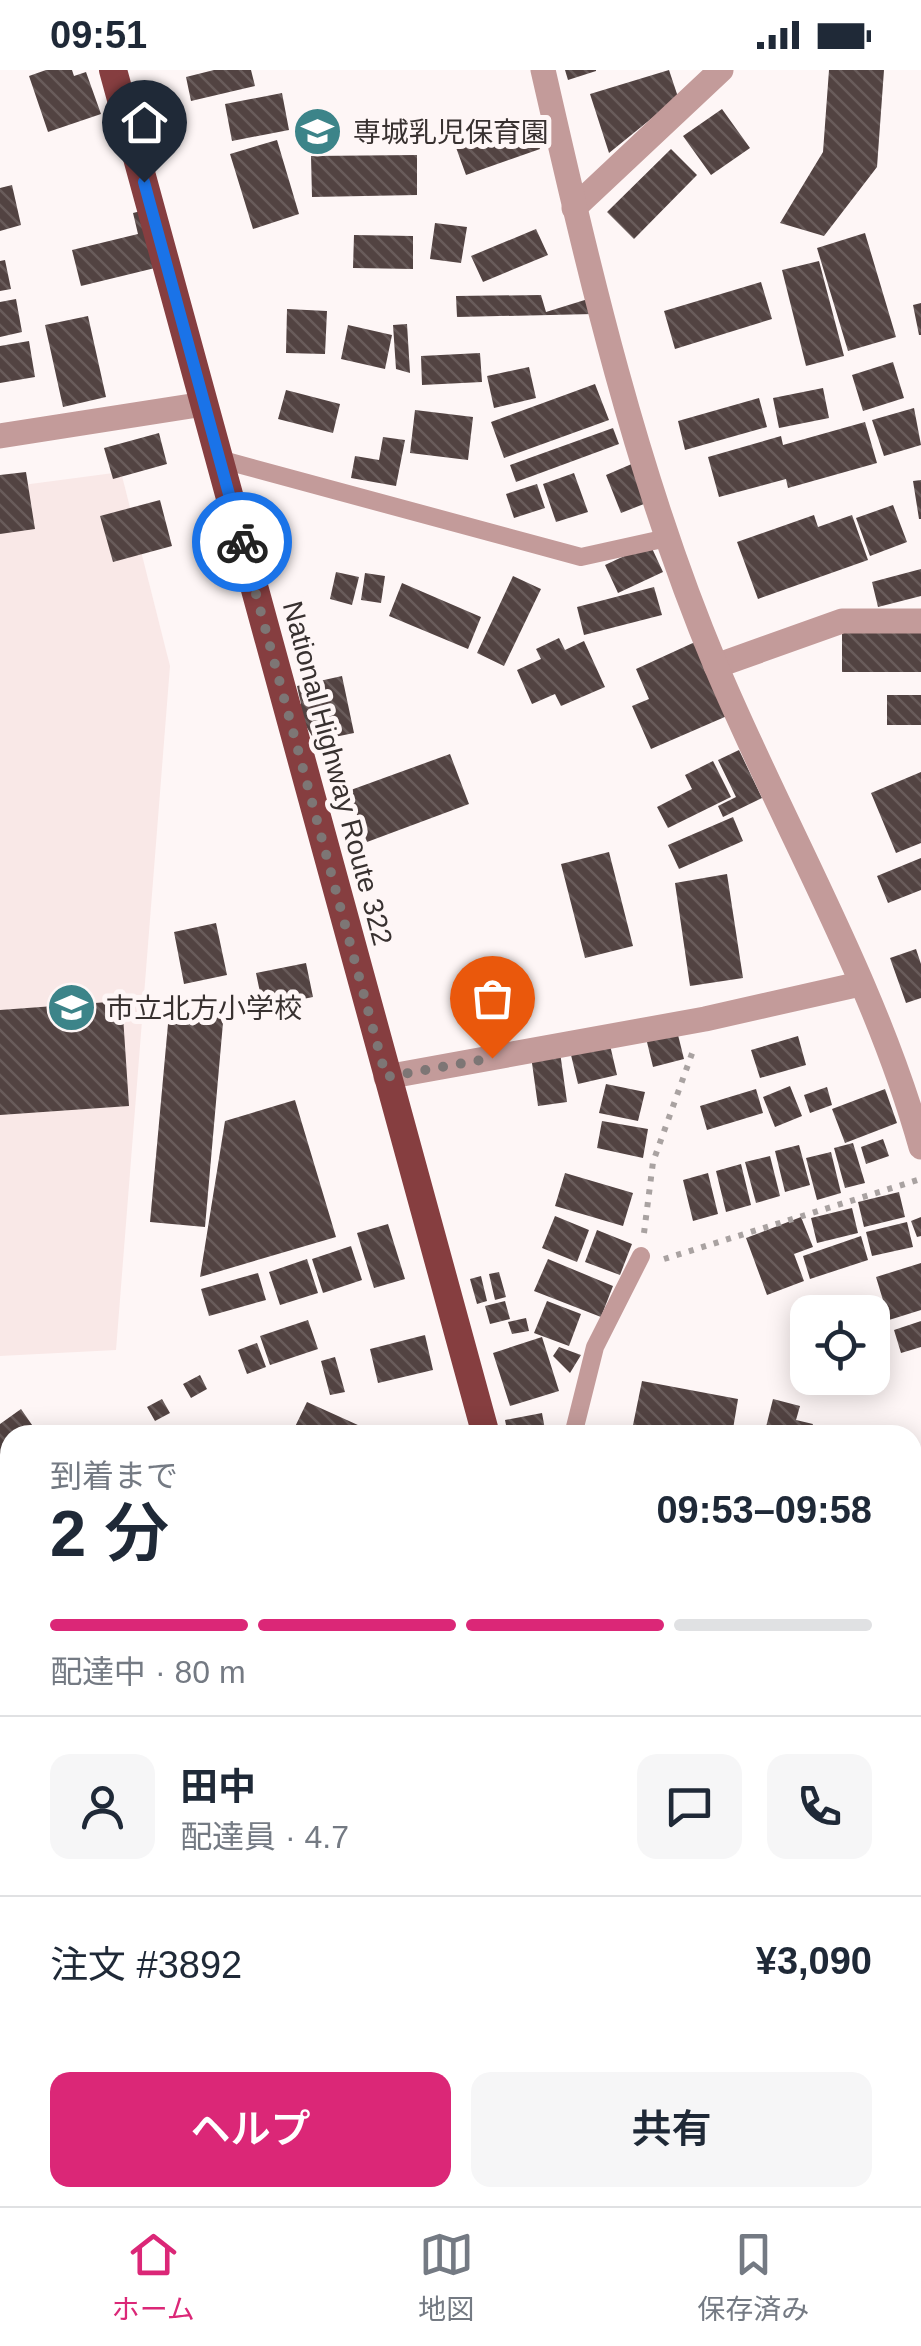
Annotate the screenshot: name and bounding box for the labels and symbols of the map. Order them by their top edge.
pin [102,80,187,183]
school or university icon: 専城乳児保育園 [292,106,344,158]
place label: 専城乳児保育園 [353,117,549,148]
courier [192,492,292,592]
street label: National Highway Route 322 [277,598,398,949]
pin [450,956,535,1059]
school or university icon: 市立北方小学校 [45,982,97,1034]
place label: 市立北方小学校 [106,993,302,1024]

